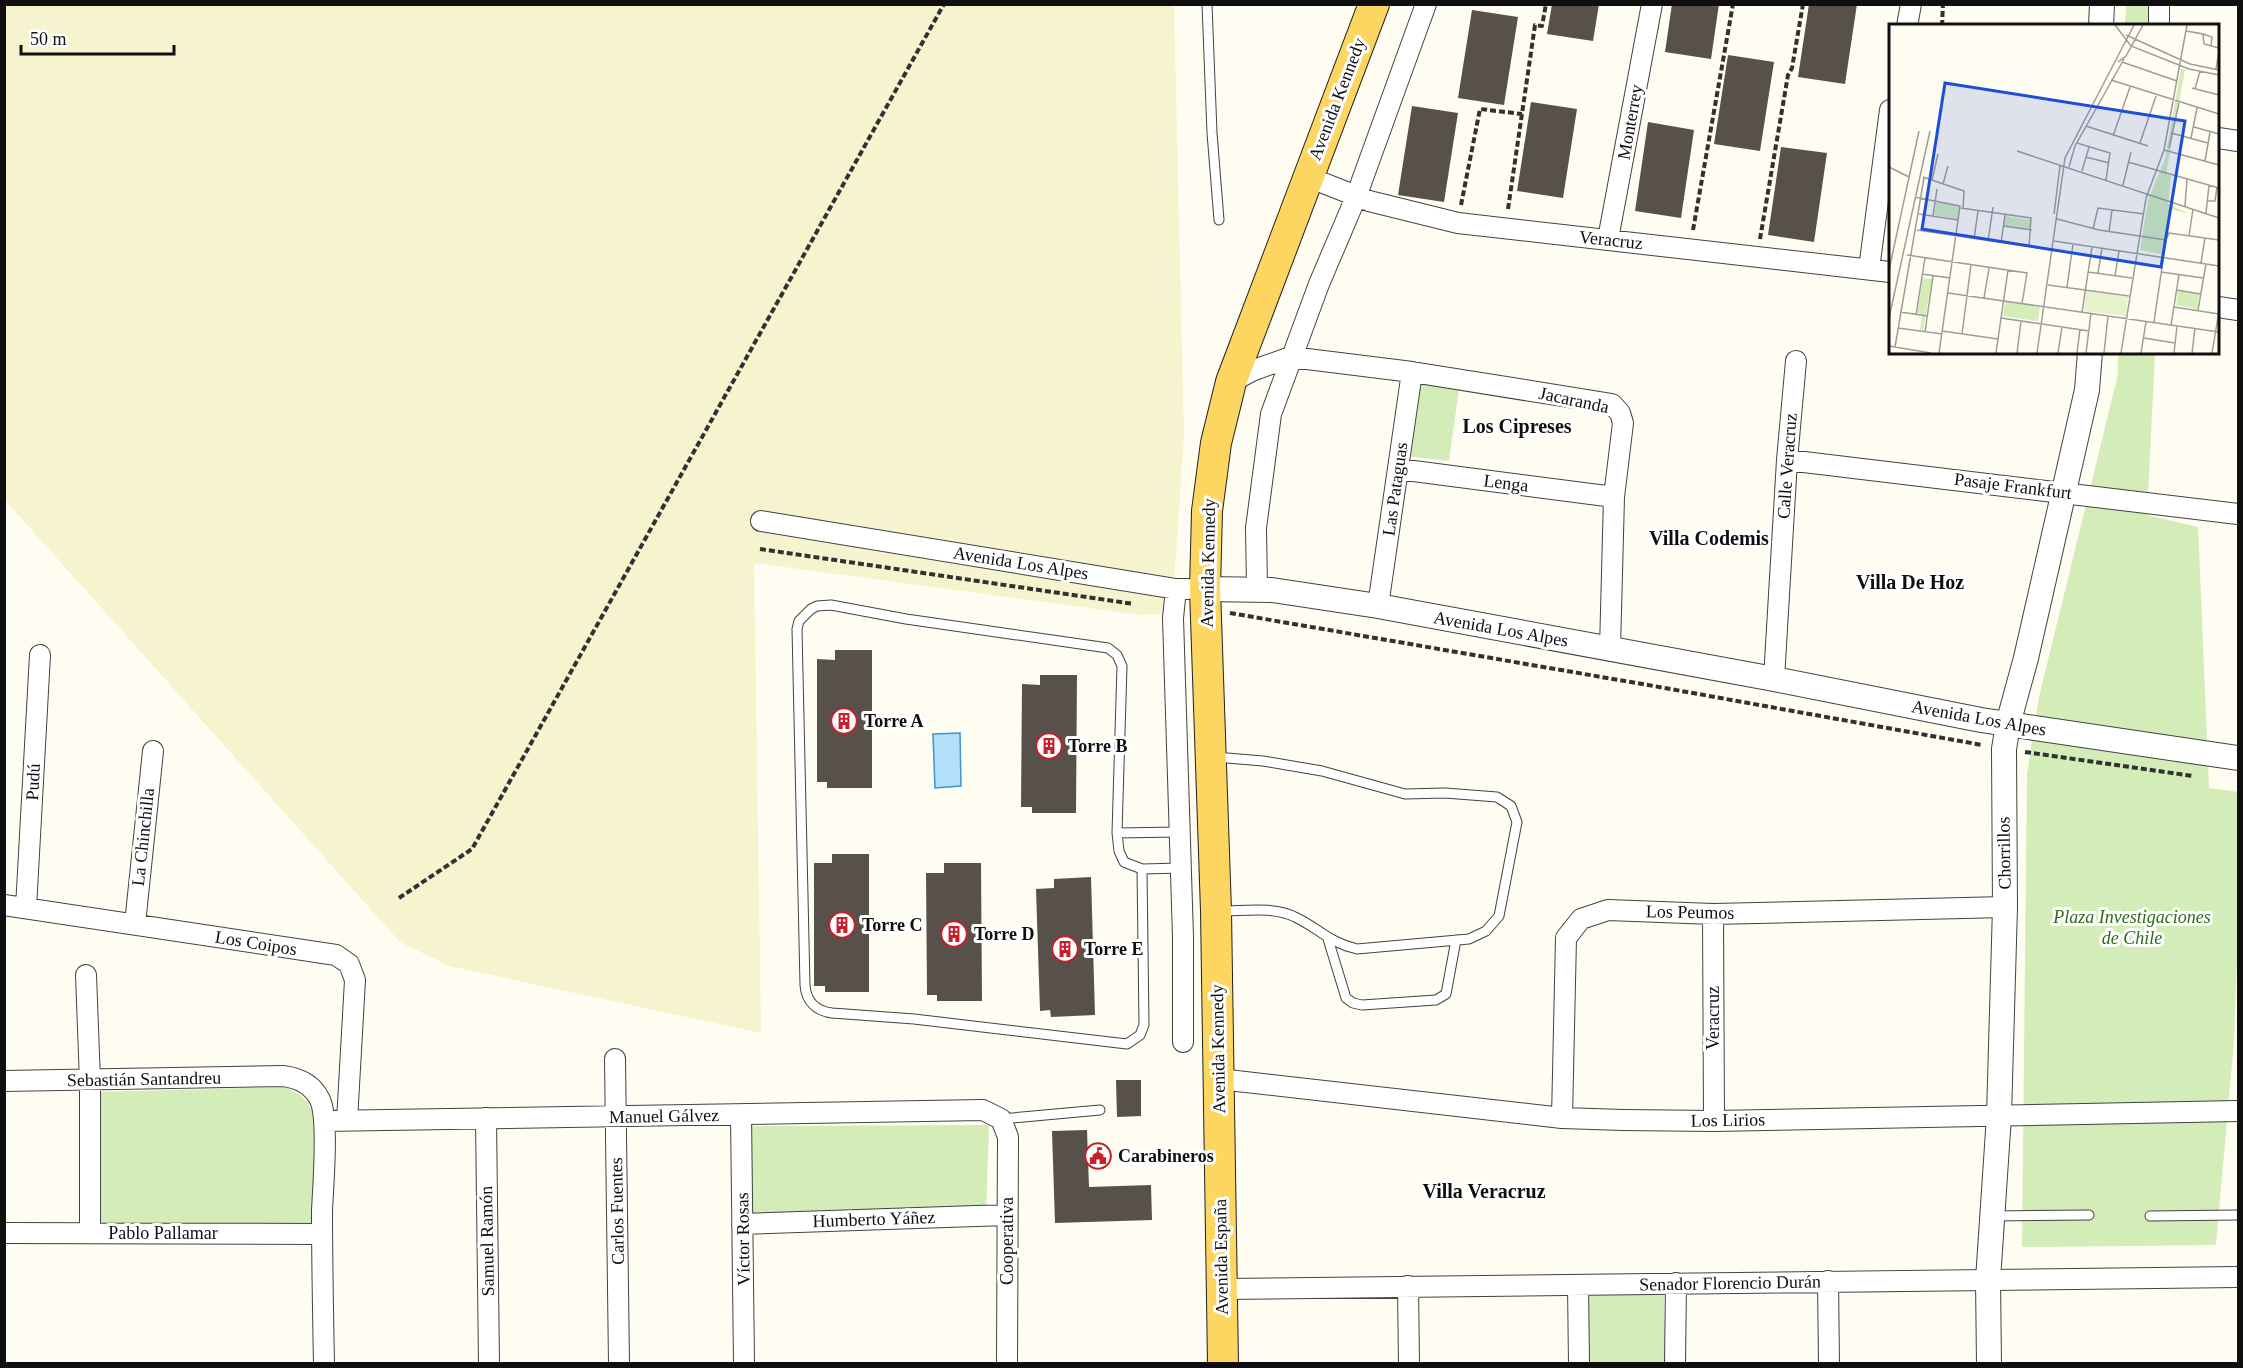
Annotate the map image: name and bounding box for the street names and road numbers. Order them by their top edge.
street label: Avenida Kennedy [1305,35,1369,163]
street label: Monterrey [1614,83,1646,161]
street label: Veracruz [1578,227,1644,253]
street label: Jacaranda [1537,383,1611,417]
street label: Calle Veracruz [1773,412,1801,520]
street label: Las Pataguas [1379,441,1411,537]
street label: Pasaje Frankfurt [1953,469,2073,503]
street label: Lenga [1482,470,1530,496]
street label: Avenida Kennedy [1197,498,1219,628]
street label: Avenida Los Alpes [952,542,1090,584]
street label: Avenida Los Alpes [1432,607,1570,651]
street label: Avenida Los Alpes [1910,696,2048,740]
street label: Pudú [22,763,44,801]
street label: La Chinchilla [128,787,158,887]
street label: Chorrillos [1993,816,2015,890]
street label: Los Peumos [1646,901,1734,923]
street label: Los Coipos [214,927,298,959]
street label: Avenida Kennedy [1207,984,1229,1114]
street label: Veracruz [1703,986,1723,1050]
street label: Sebastián Santandreu [67,1068,221,1090]
street label: Manuel Gálvez [609,1105,719,1127]
street label: Los Lirios [1691,1109,1765,1131]
street label: Carlos Fuentes [606,1157,628,1265]
street label: Samuel Ramón [476,1186,498,1296]
street label: Víctor Rosas [732,1192,754,1286]
street label: Cooperativa [997,1197,1017,1285]
street label: Avenida España [1210,1199,1232,1315]
street label: Humberto Yáñez [812,1207,936,1231]
street label: Pablo Pallamar [108,1223,218,1243]
street label: Senador Florencio Durán [1639,1271,1821,1295]

